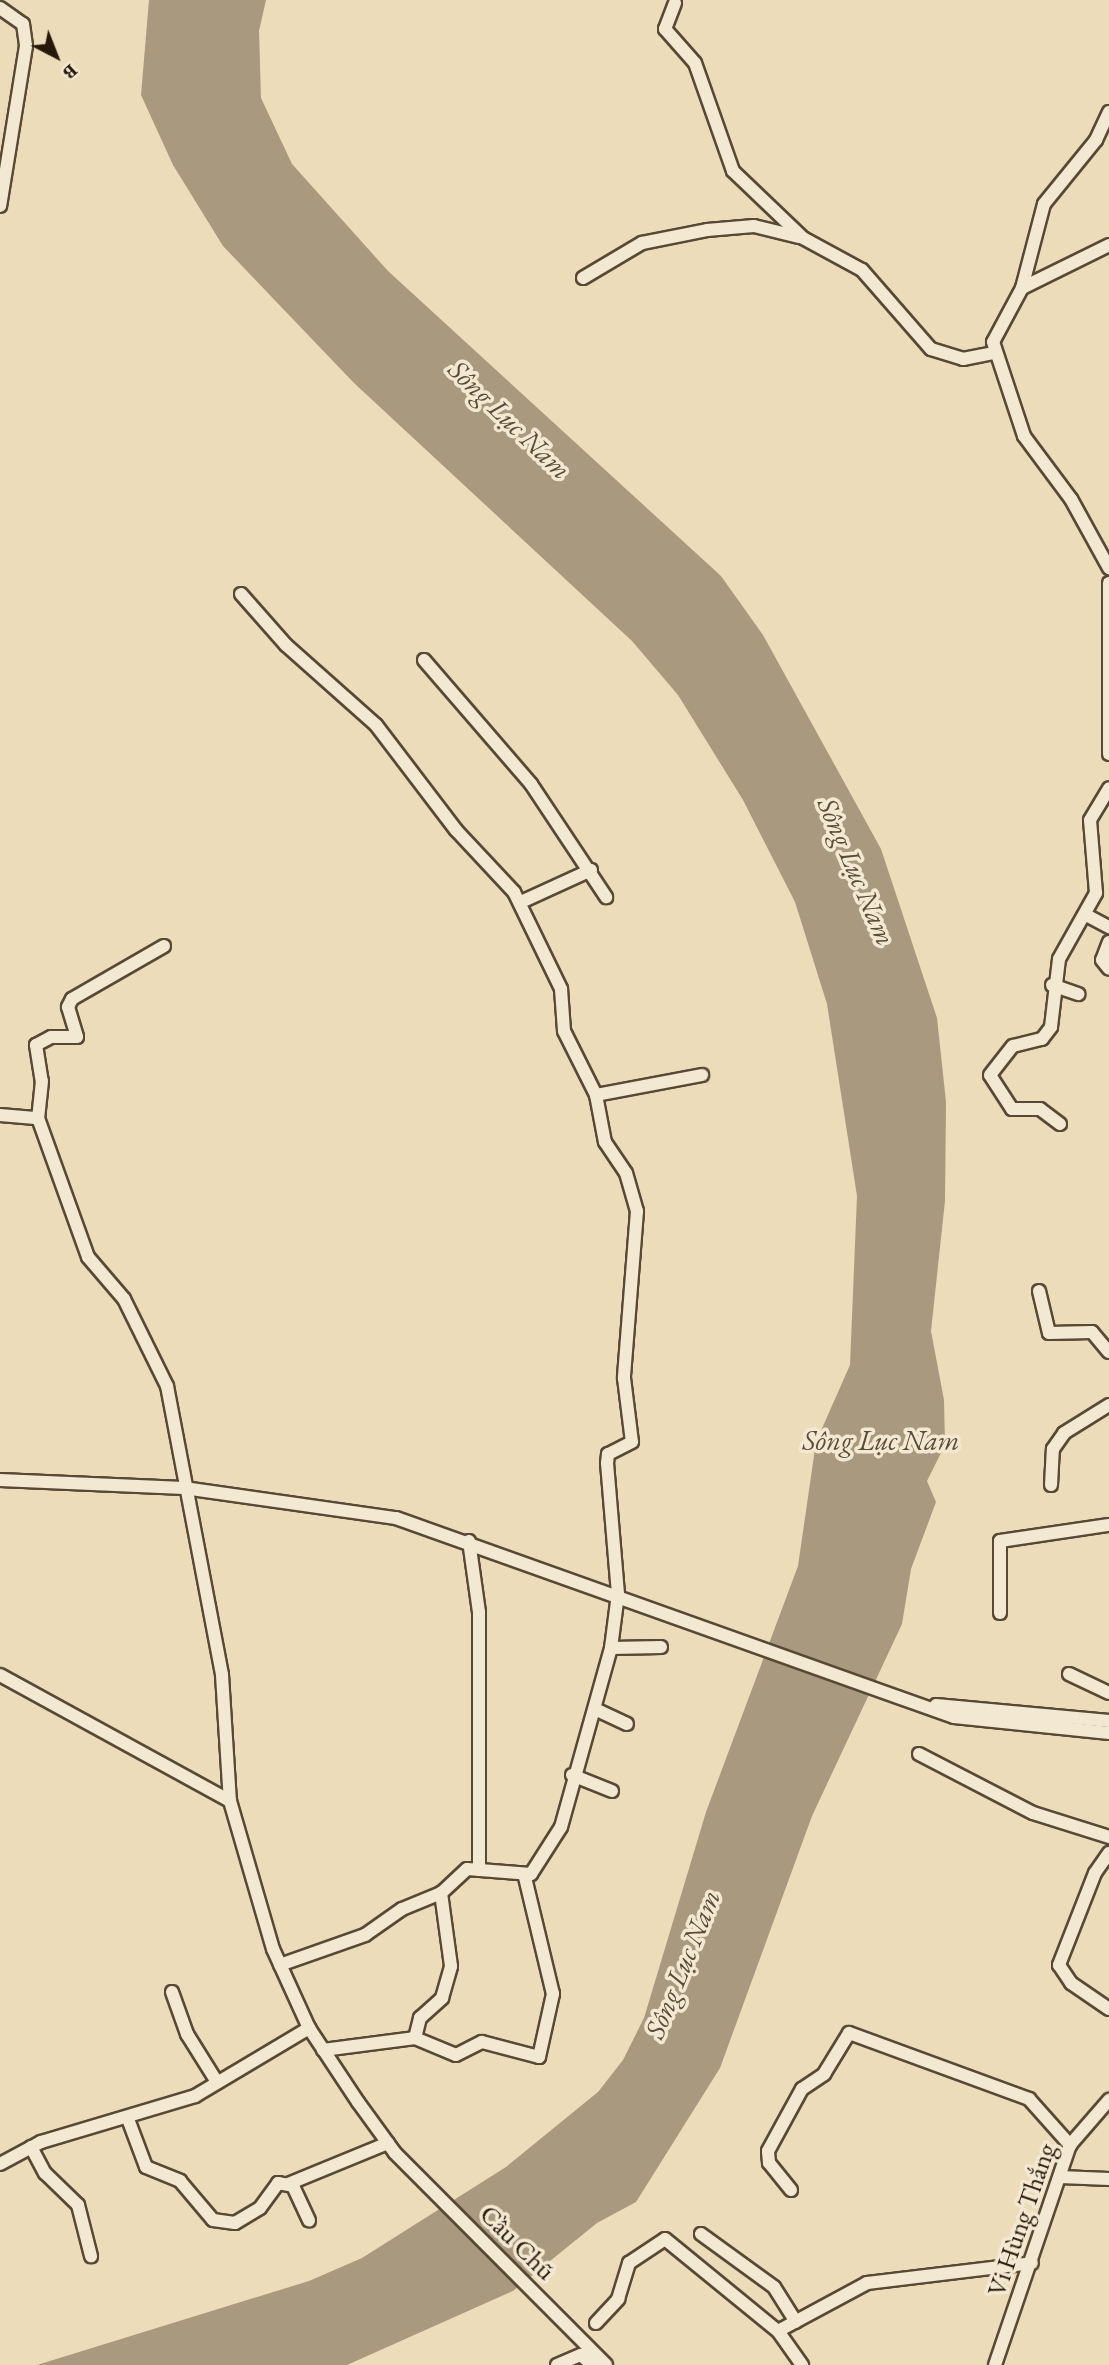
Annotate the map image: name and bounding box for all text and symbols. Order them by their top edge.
north arrow [21,21,91,91]
text: B [58,59,83,85]
water label: Sông Lục Nam [442,352,578,486]
water label: Sông Lục Nam [811,792,903,950]
water label: Sông Lục Nam [803,1423,959,1457]
water label: Sông Lục Nam [637,1885,727,2043]
street label: Vi Hùng Thắng [981,2139,1063,2301]
street label: Cầu Chũ [473,2199,561,2287]

